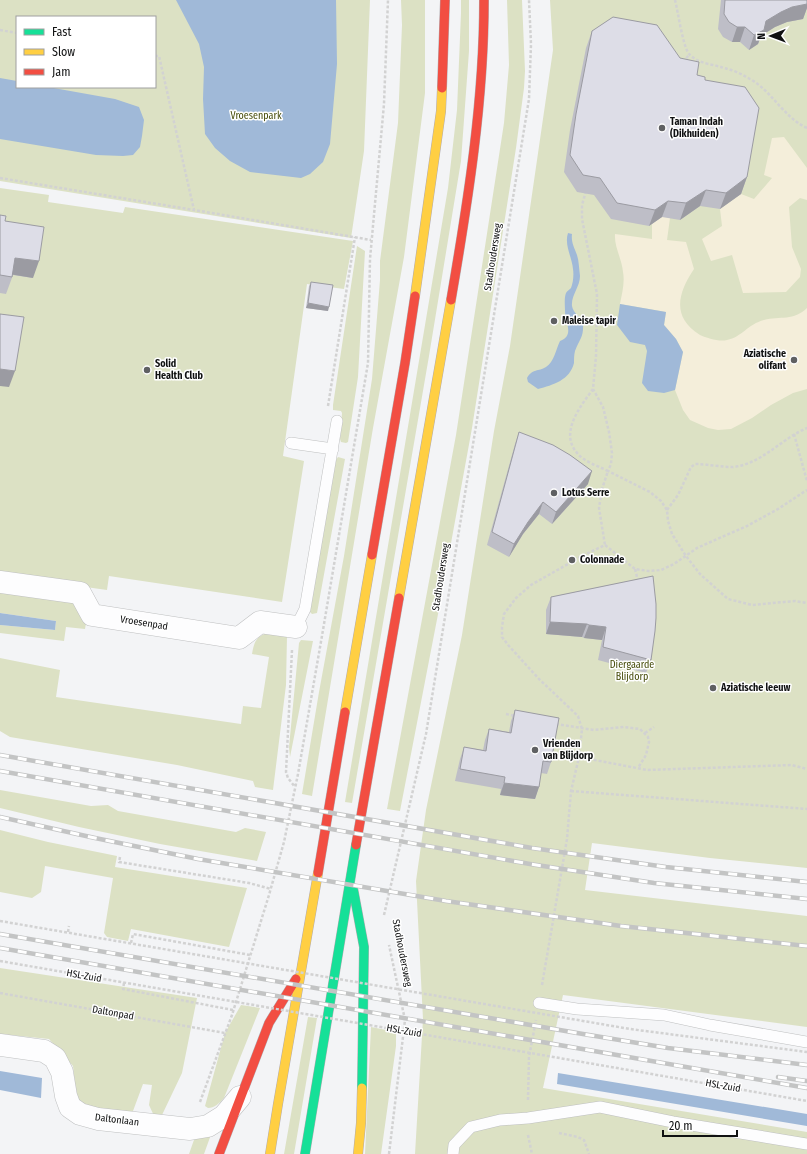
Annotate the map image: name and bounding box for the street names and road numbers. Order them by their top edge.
street label: Stadhoudersweg [482,222,504,292]
street label: Stadhoudersweg [430,542,452,612]
street label: Vroesenpad [119,613,169,633]
street label: Stadhoudersweg [390,918,414,988]
street label: HSL-Zuid [65,967,103,985]
street label: Daltonpad [91,1003,135,1023]
street label: HSL-Zuid [385,1022,423,1040]
street label: HSL-Zuid [704,1077,742,1095]
street label: Daltonlaan [94,1111,140,1129]

